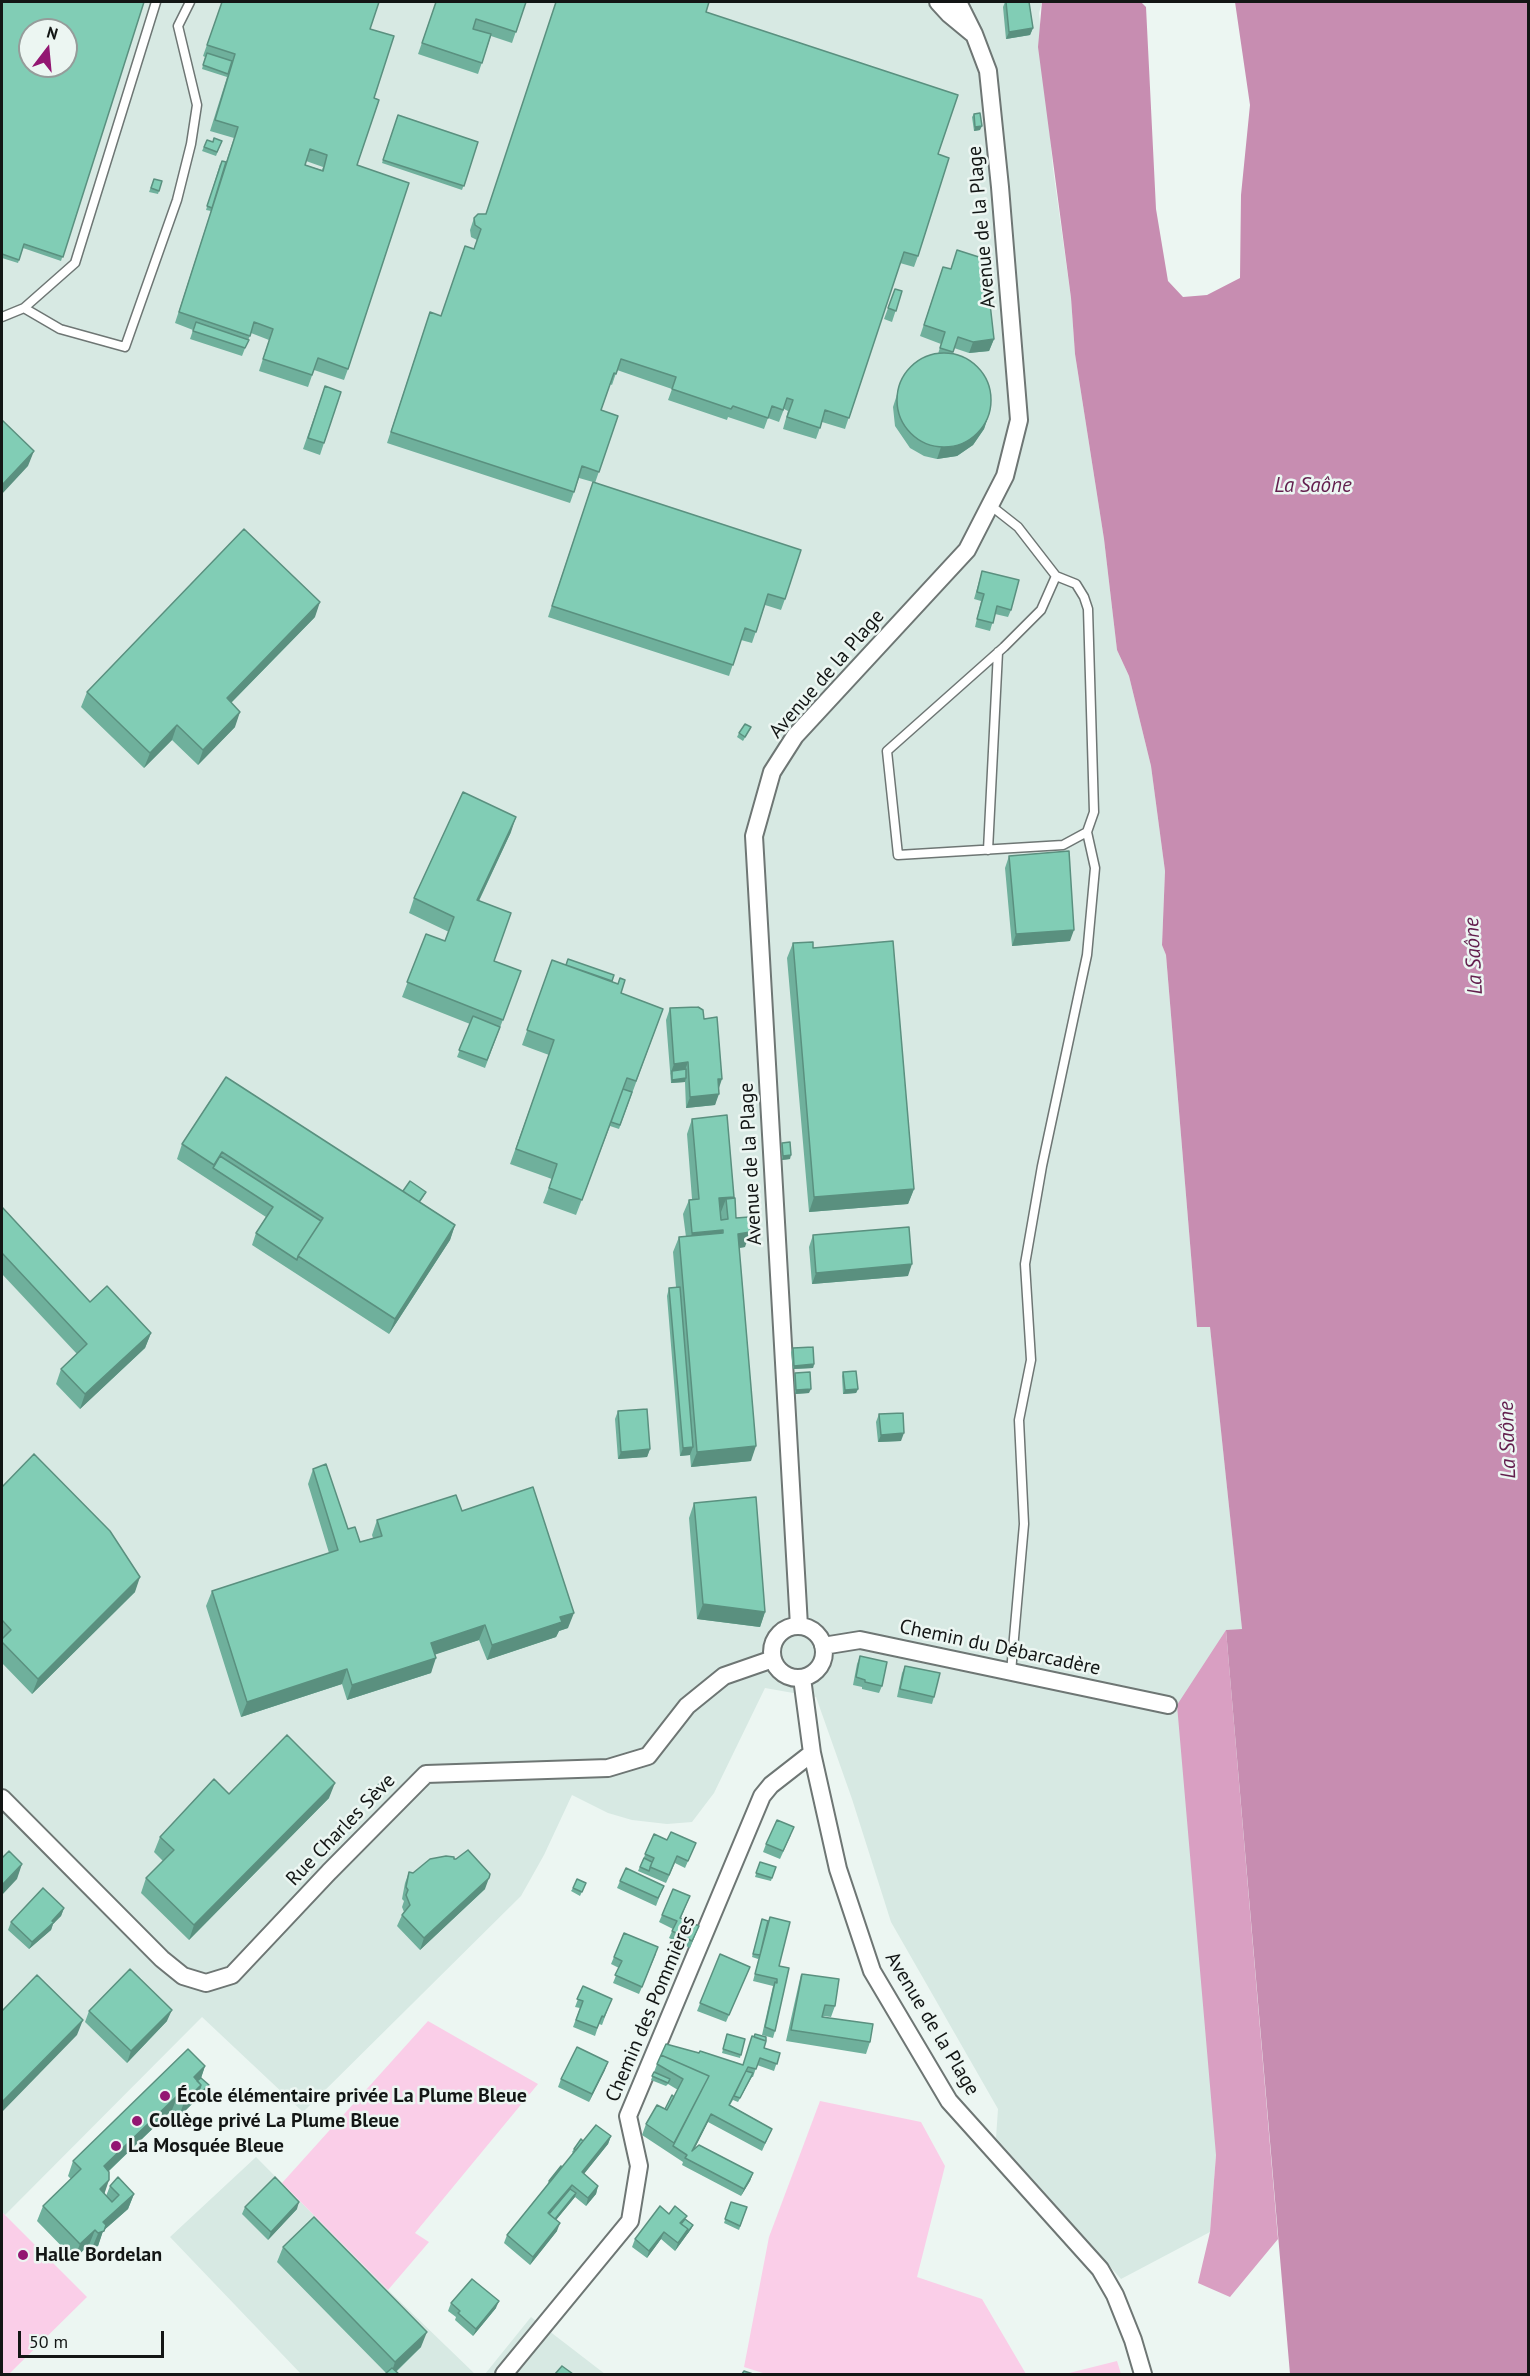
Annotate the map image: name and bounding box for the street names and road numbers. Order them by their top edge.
street label: Avenue de la Plage [963,145,1001,309]
street label: Avenue de la Plage [764,605,890,743]
street label: Avenue de la Plage [735,1082,767,1246]
street label: Chemin du Débarcadère [897,1615,1103,1681]
street label: Rue Charles Sève [281,1769,401,1891]
street label: Chemin des Pommières [601,1912,701,2106]
street label: Avenue de la Plage [880,1948,984,2100]

